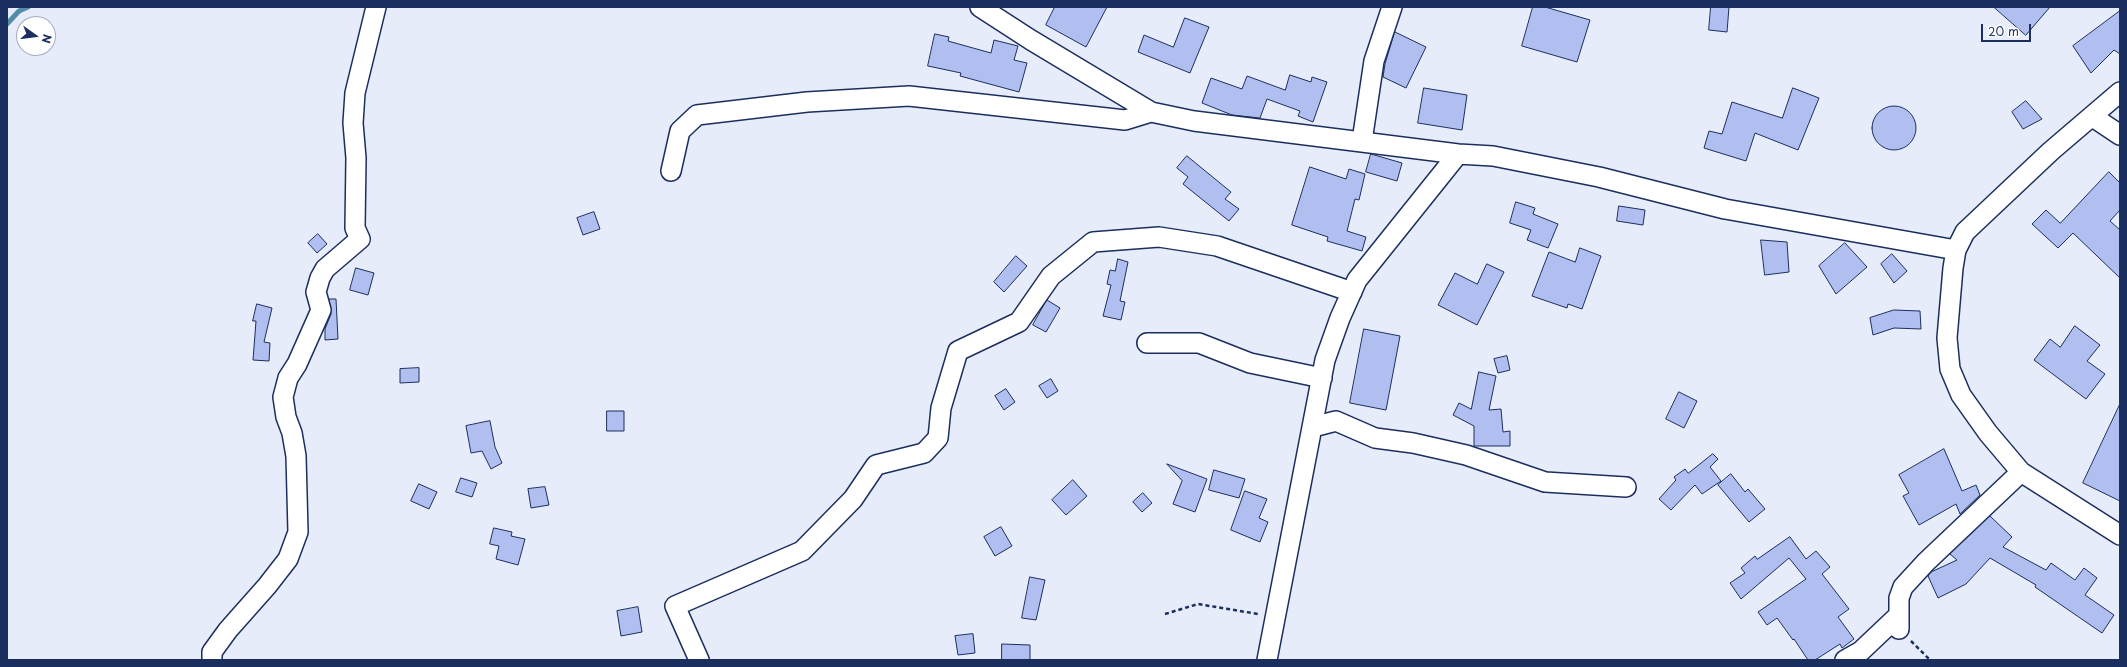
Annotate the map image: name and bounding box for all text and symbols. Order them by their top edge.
north arrow [16,16,56,56]
scale bar [1983,16,2033,42]
text: 20 m [1988,22,2019,40]
text: N [38,32,56,45]

